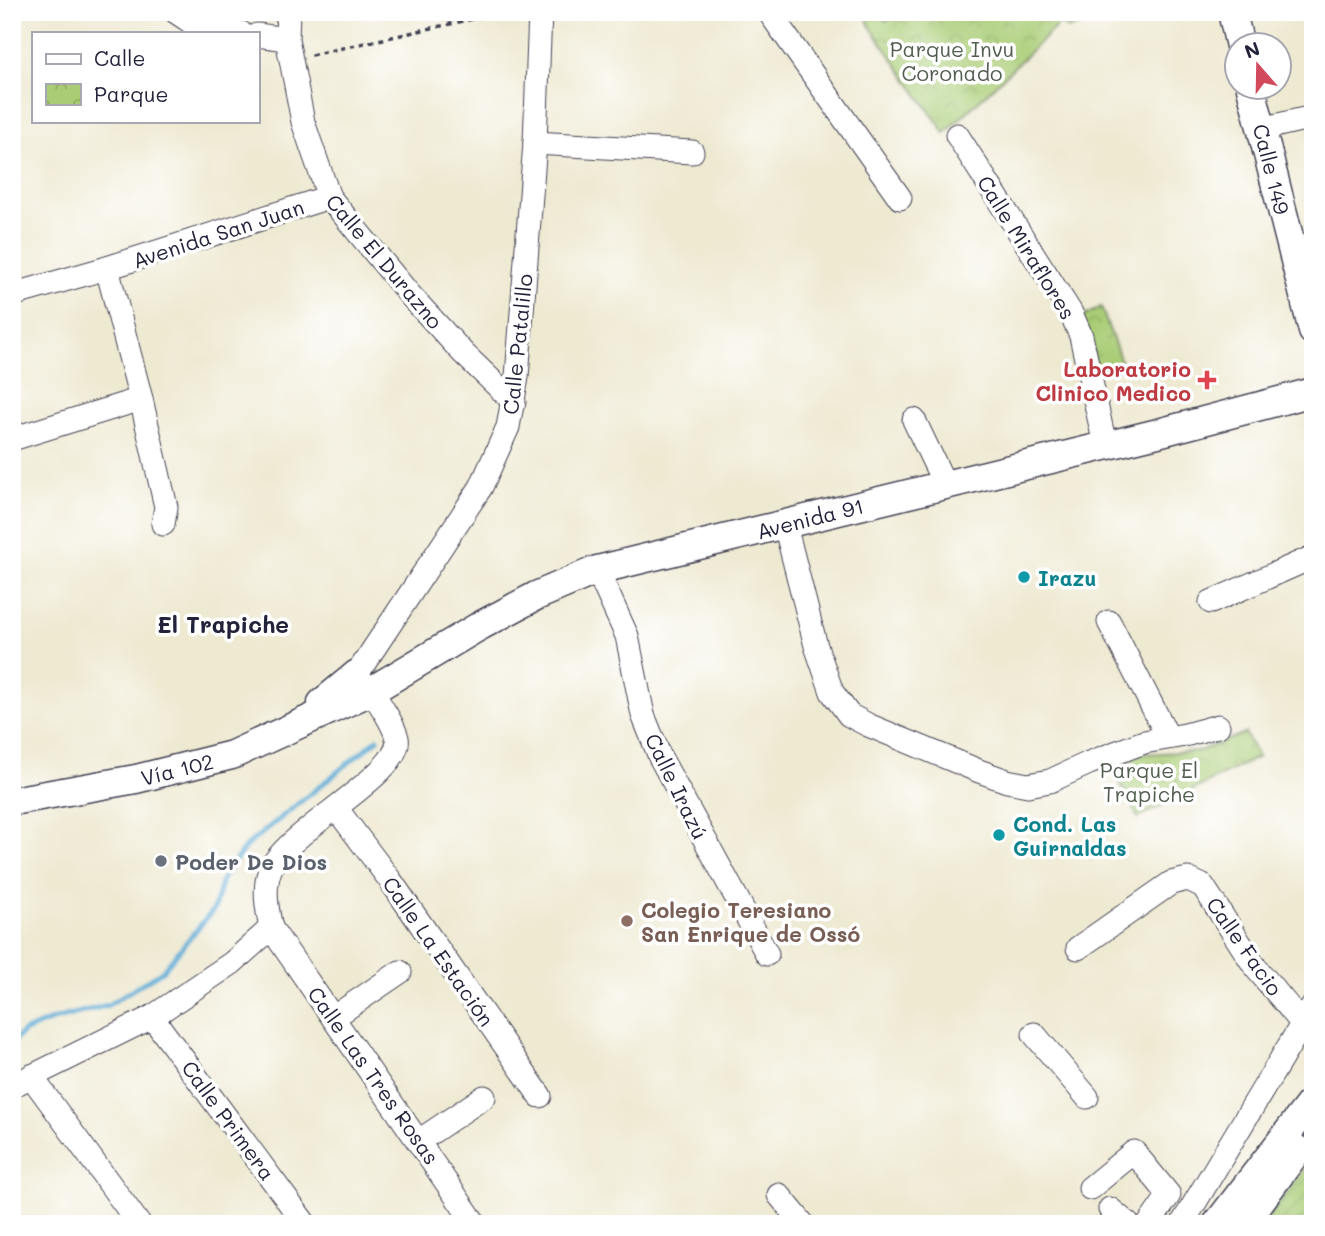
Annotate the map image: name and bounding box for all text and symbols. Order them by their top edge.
legend [32,32,259,122]
north arrow [1224,32,1294,102]
park label: Parque Invu Coronado [890,35,1014,86]
text: N [1241,35,1263,64]
text: Calle [94,44,146,71]
text: Parque [94,80,168,107]
street label: Calle 149 [1248,121,1296,217]
street label: Calle Miraflores [972,170,1082,324]
street label: Calle El Durazno [321,188,449,334]
street label: Avenida San Juan [129,193,307,273]
street label: Calle Patalillo [496,272,538,416]
place label: Laboratorio Clinico Medico [1035,355,1191,406]
marker: Laboratorio Clinico Medico [1197,370,1217,390]
street label: Avenida 91 [754,492,866,544]
place label: Irazu [1038,564,1096,591]
marker: Irazu [1016,569,1032,585]
district label: El Trapiche [157,609,289,639]
street label: Calle Irazú [640,729,714,843]
street label: Vía 102 [138,747,216,791]
park label: Parque El Trapiche [1100,756,1198,807]
place label: Cond. Las Guirnaldas [1013,810,1127,861]
marker: Cond. Las Guirnaldas [991,827,1007,843]
place label: Poder De Dios [175,848,327,875]
marker: Poder De Dios [153,853,169,869]
street label: Calle La Estación [377,871,501,1031]
street label: Calle Facio [1201,891,1289,1001]
place label: Colegio Teresiano San Enrique de Ossó [641,896,860,947]
marker: Colegio Teresiano San Enrique de Ossó [619,913,635,929]
street label: Calle Las Tres Rosas [302,981,446,1169]
street label: Calle Primera [176,1055,282,1185]

